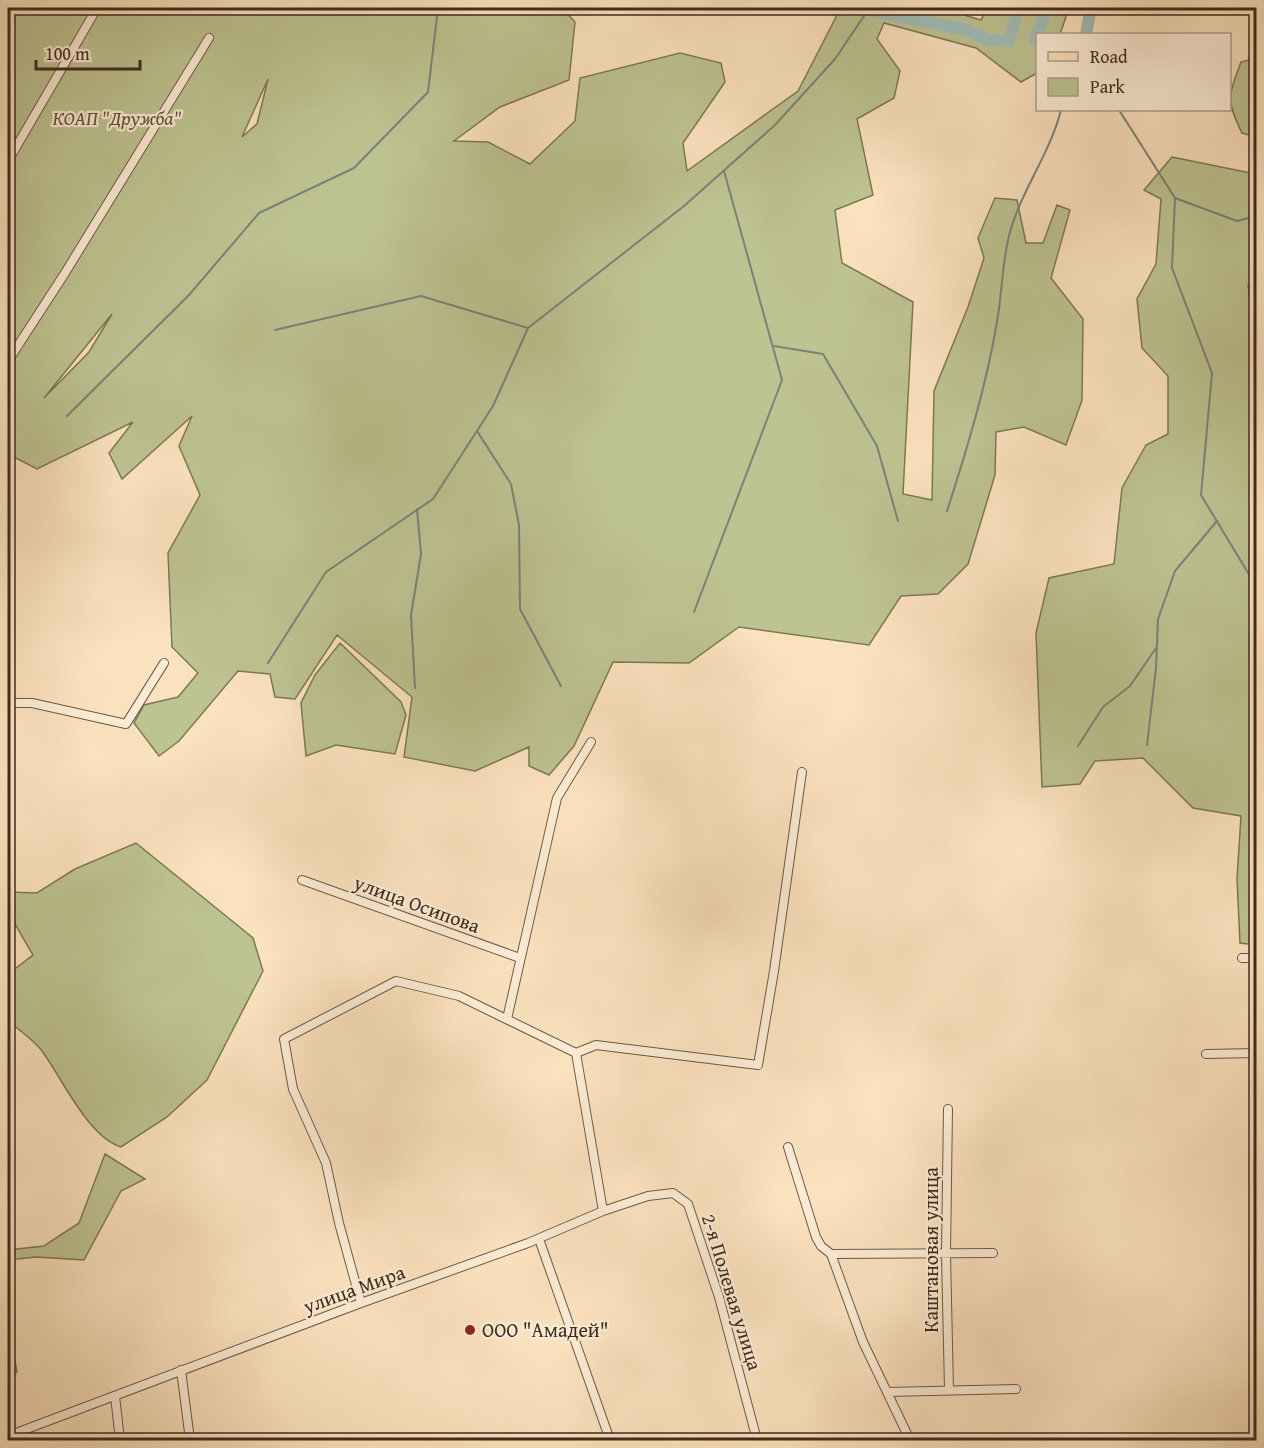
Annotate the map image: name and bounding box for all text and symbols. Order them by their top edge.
scale bar [36,33,140,71]
legend [1036,33,1231,111]
text: 100 m [45,40,90,67]
text: Road [1090,43,1128,70]
text: Park [1090,73,1126,100]
park label: КОАП "Дружба" [52,103,182,132]
street label: улица Осипова [349,867,485,940]
street label: Каштановая улица [916,1167,945,1333]
street label: 2-я Полевая улица [695,1210,770,1374]
street label: улица Мира [298,1257,409,1321]
place label: ООО "Амадей" [482,1315,608,1344]
marker: ООО "Амадей" [463,1323,477,1337]

